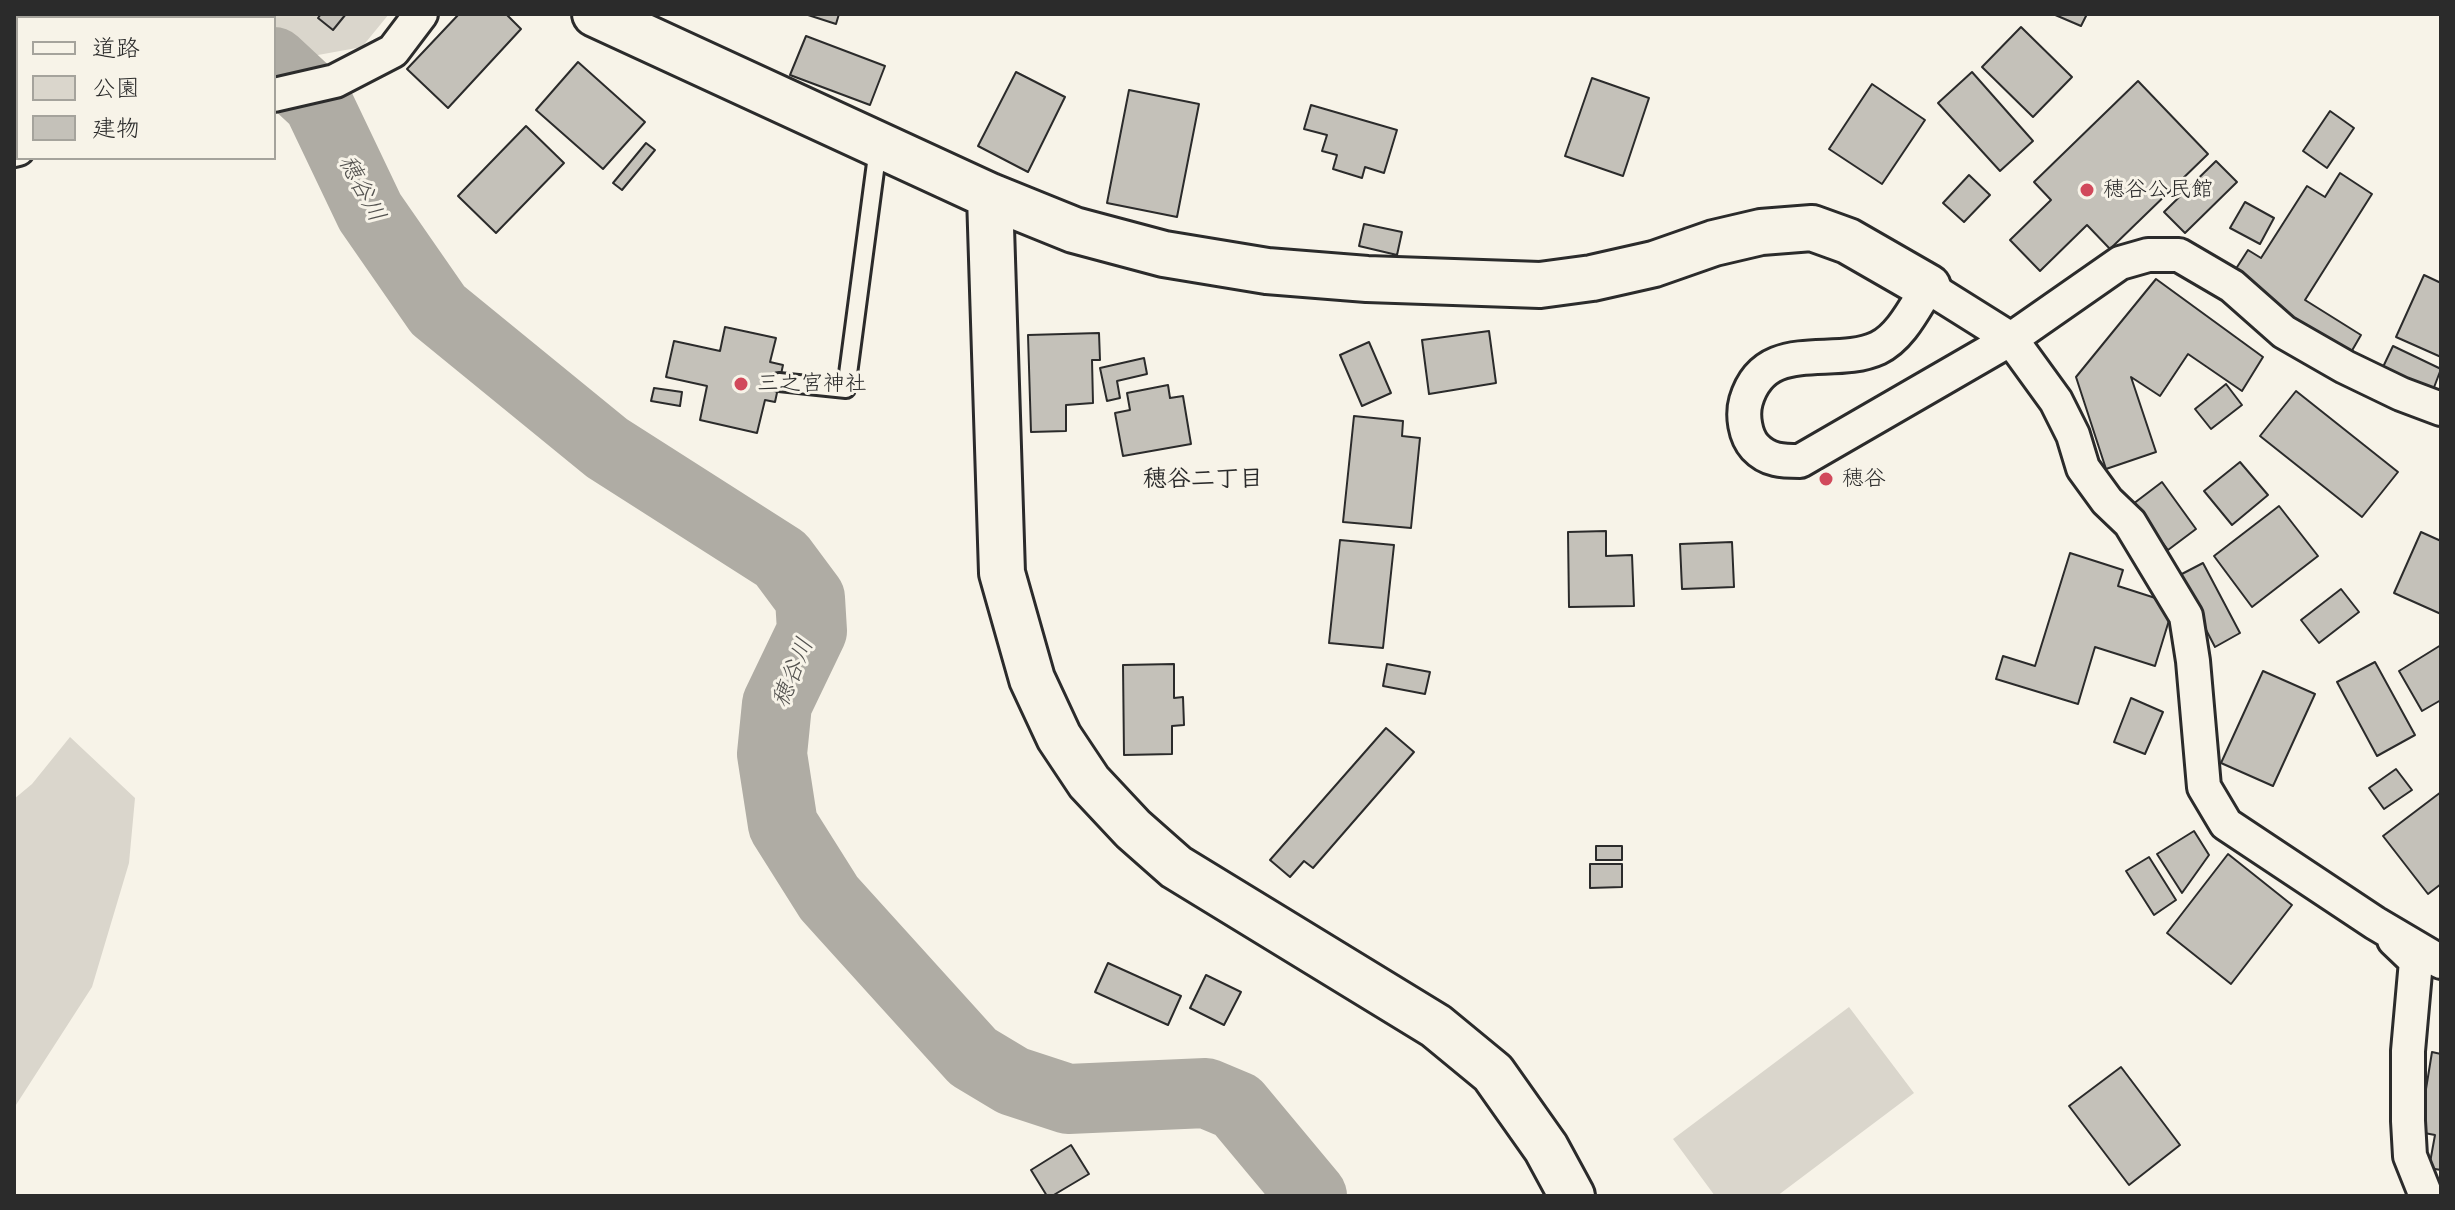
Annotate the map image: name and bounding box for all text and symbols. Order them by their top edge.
legend [16,16,276,160]
text: 道路 [92,27,140,69]
text: 公園 [92,67,140,109]
text: 建物 [92,107,140,149]
water label: 穂谷川 [331,150,391,228]
place label: 穂谷公民館 [2103,177,2213,203]
marker: 穂谷公民館 [2078,181,2096,199]
place label: 三之宮神社 [757,371,867,397]
marker: 三之宮神社 [732,375,750,393]
district label: 穂谷二丁目 [1143,466,1263,494]
place label: 穂谷 [1842,466,1886,492]
marker: 穂谷 [1817,470,1835,488]
water label: 穂谷川 [767,634,821,712]

